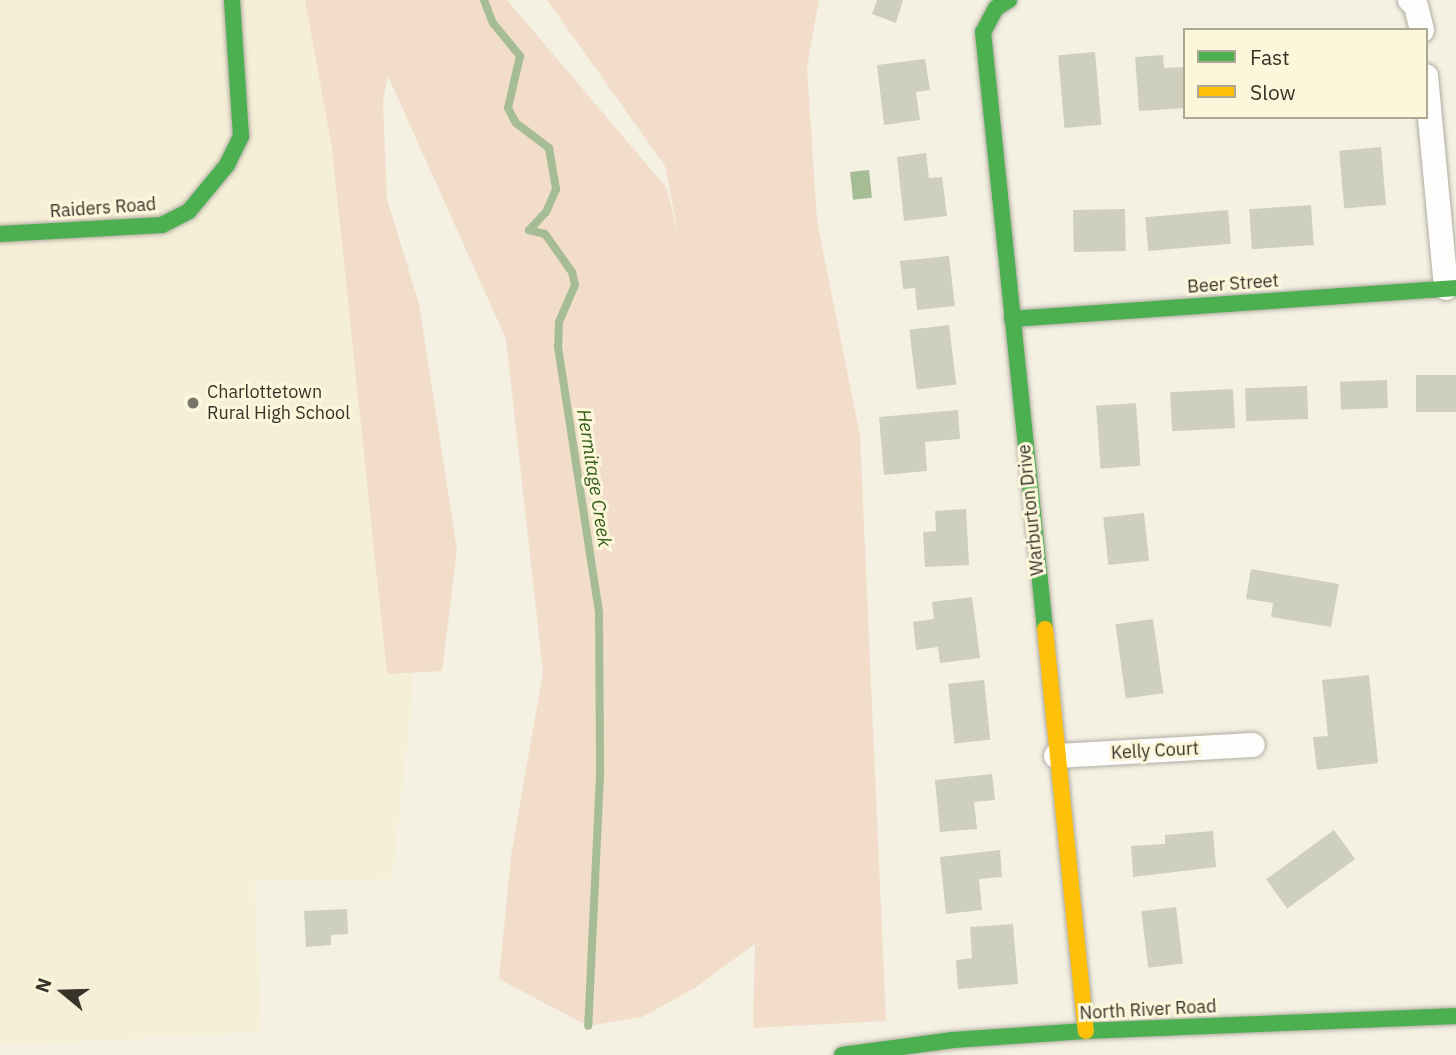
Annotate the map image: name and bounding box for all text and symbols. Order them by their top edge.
legend [1183,28,1428,119]
text: Fast [1250,43,1290,71]
text: Slow [1250,78,1296,106]
street label: Raiders Road [49,194,157,222]
street label: Beer Street [1186,270,1280,298]
place label: Charlottetown Rural High School [207,382,350,424]
marker: Charlottetown Rural High School [185,395,201,411]
water label: Hermitage Creek [572,407,616,549]
street label: Warburton Drive [1013,443,1049,577]
street label: Kelly Court [1110,738,1200,764]
north arrow [28,957,98,1027]
text: N [30,975,57,996]
street label: North River Road [1079,996,1217,1024]

